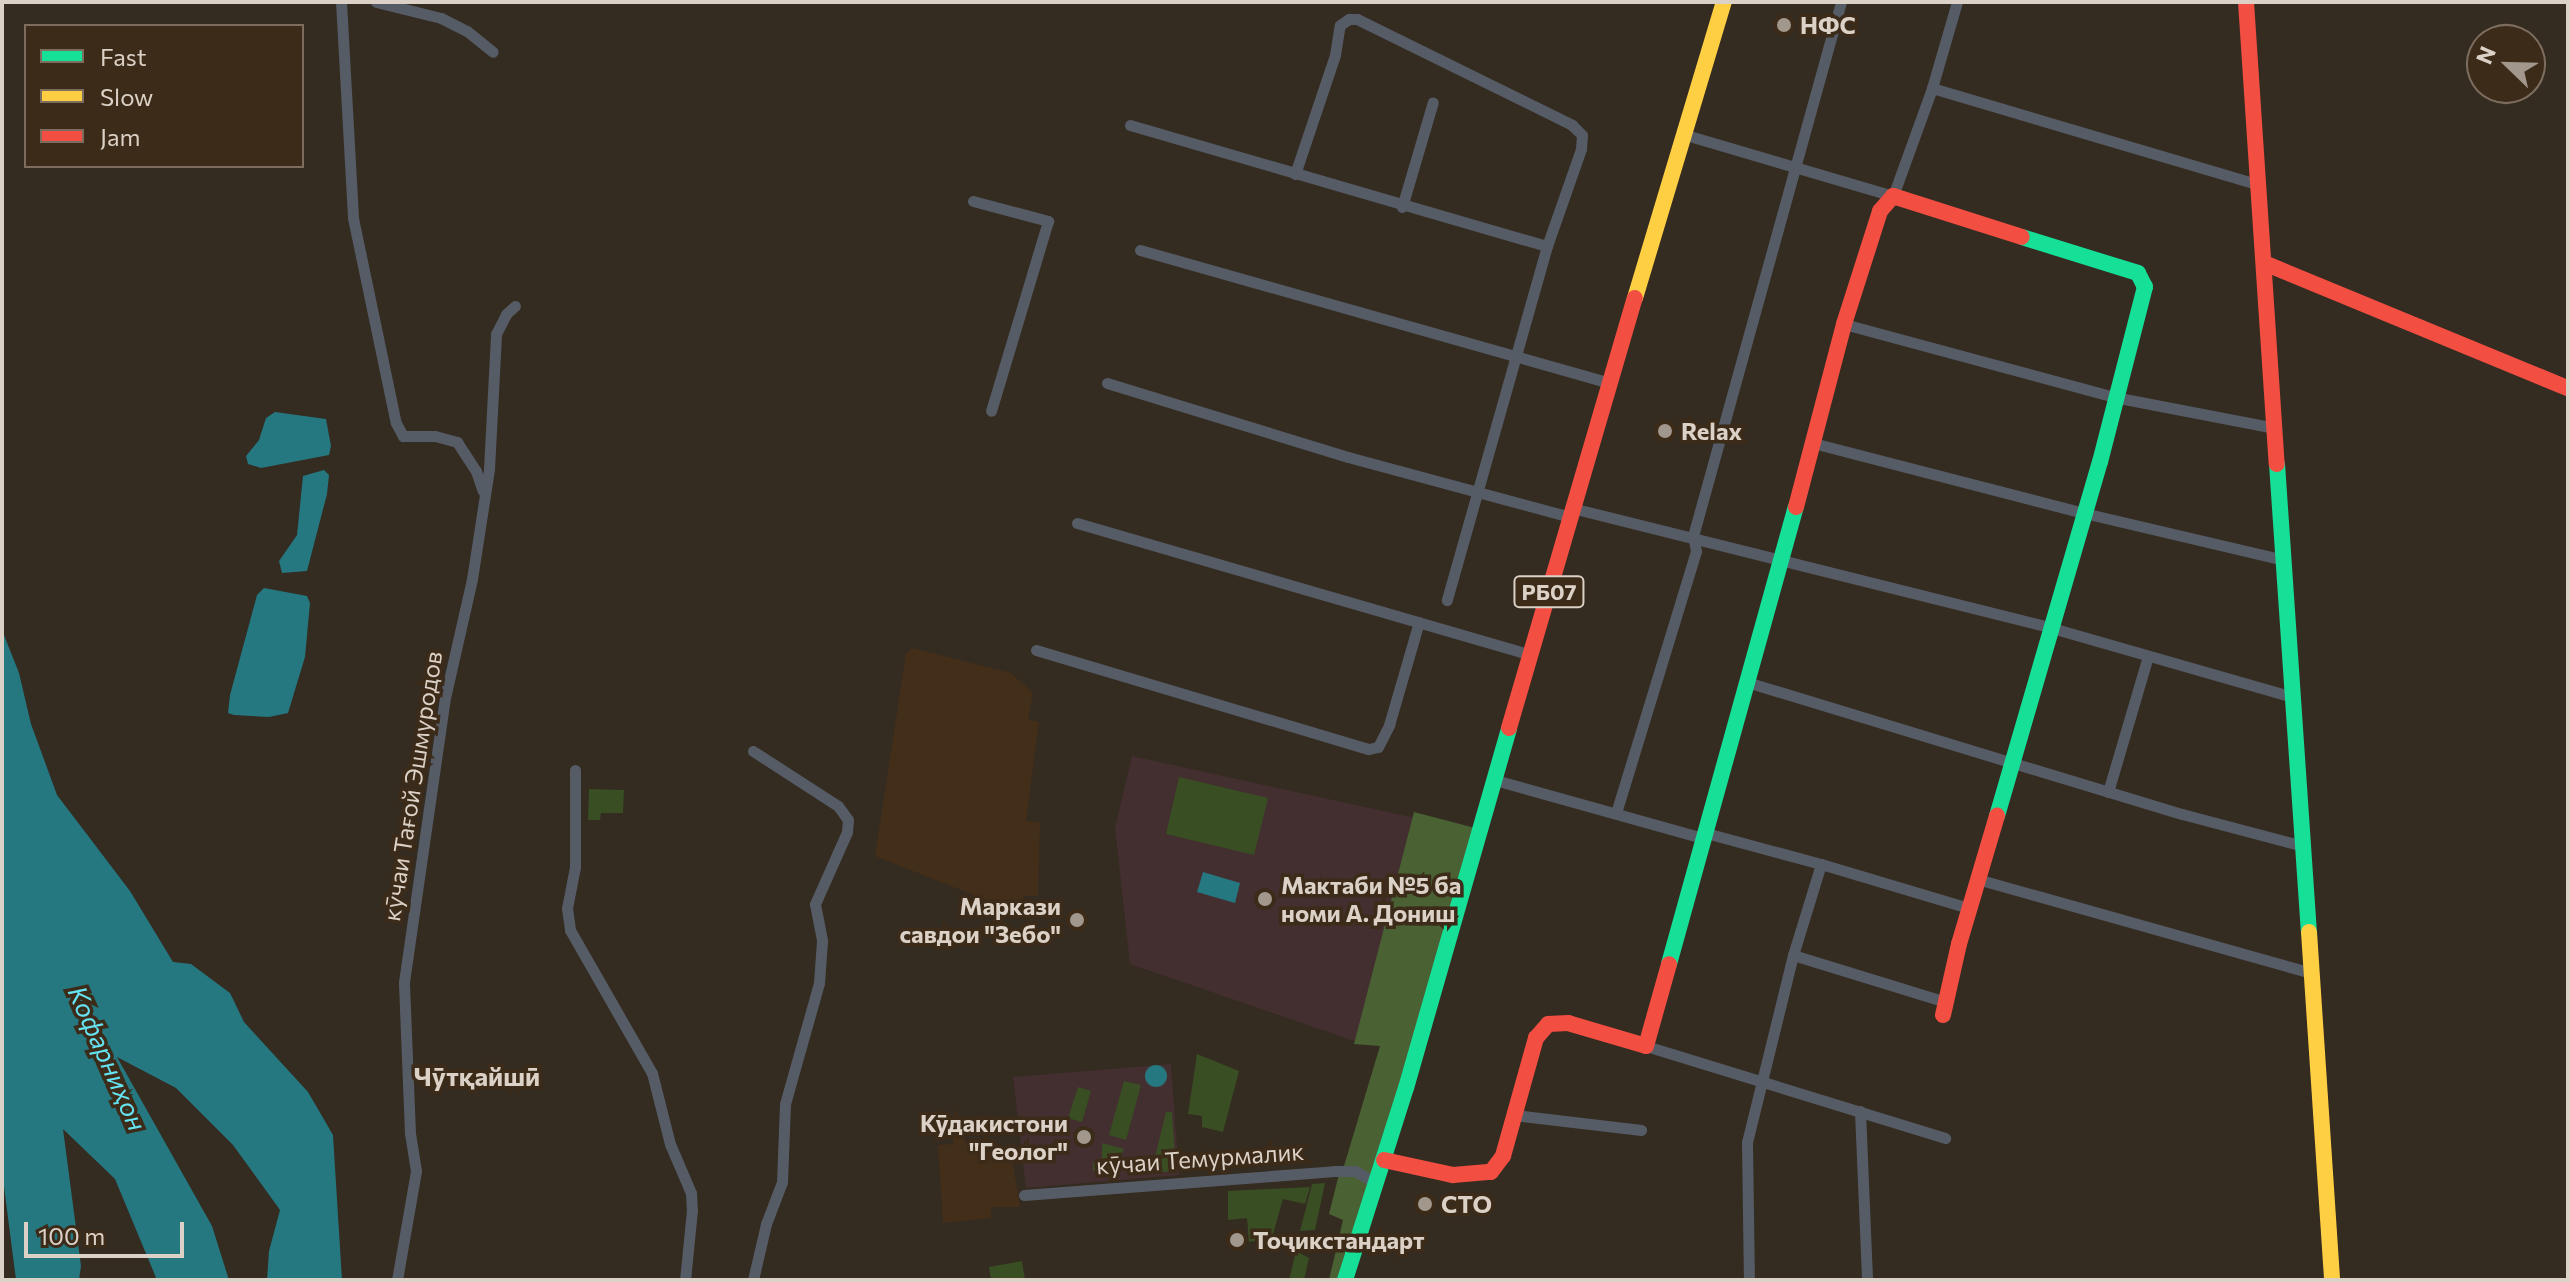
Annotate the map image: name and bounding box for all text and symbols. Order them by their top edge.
place label: НФС [1800,11,1856,39]
marker: НФС [1775,16,1793,34]
legend [24,24,304,168]
north arrow [2466,24,2546,104]
text: Fast [100,42,147,71]
text: N [2470,42,2501,68]
text: Slow [100,82,153,111]
text: Jam [100,122,140,151]
place label: Relax [1681,417,1742,445]
marker: Relax [1656,422,1674,440]
road number: РБ07 [1513,574,1585,610]
street label: кӯчаи Тағой Эшмуродов [376,649,448,923]
place label: Мактаби №5 ба номи А. Дониш [1281,871,1461,927]
marker: Мактаби №5 ба номи А. Дониш [1256,890,1274,908]
place label: Маркази савдои "Зебо" [899,892,1061,948]
marker: Маркази савдои "Зебо" [1068,911,1086,929]
water label: Кофарниҳон [62,981,154,1135]
district label: Чӯтқайшӣ [414,1060,540,1092]
place label: Кӯдакистони "Геолог" [920,1109,1068,1165]
marker: Кӯдакистони "Геолог" [1075,1128,1093,1146]
street label: кӯчаи Темурмалик [1095,1136,1305,1180]
place label: СТО [1441,1190,1492,1218]
marker: СТО [1416,1195,1434,1213]
scale bar [28,1206,188,1256]
text: 100 m [38,1221,105,1250]
place label: Тоҷикстандарт [1253,1226,1425,1254]
marker: Тоҷикстандарт [1228,1231,1246,1249]

